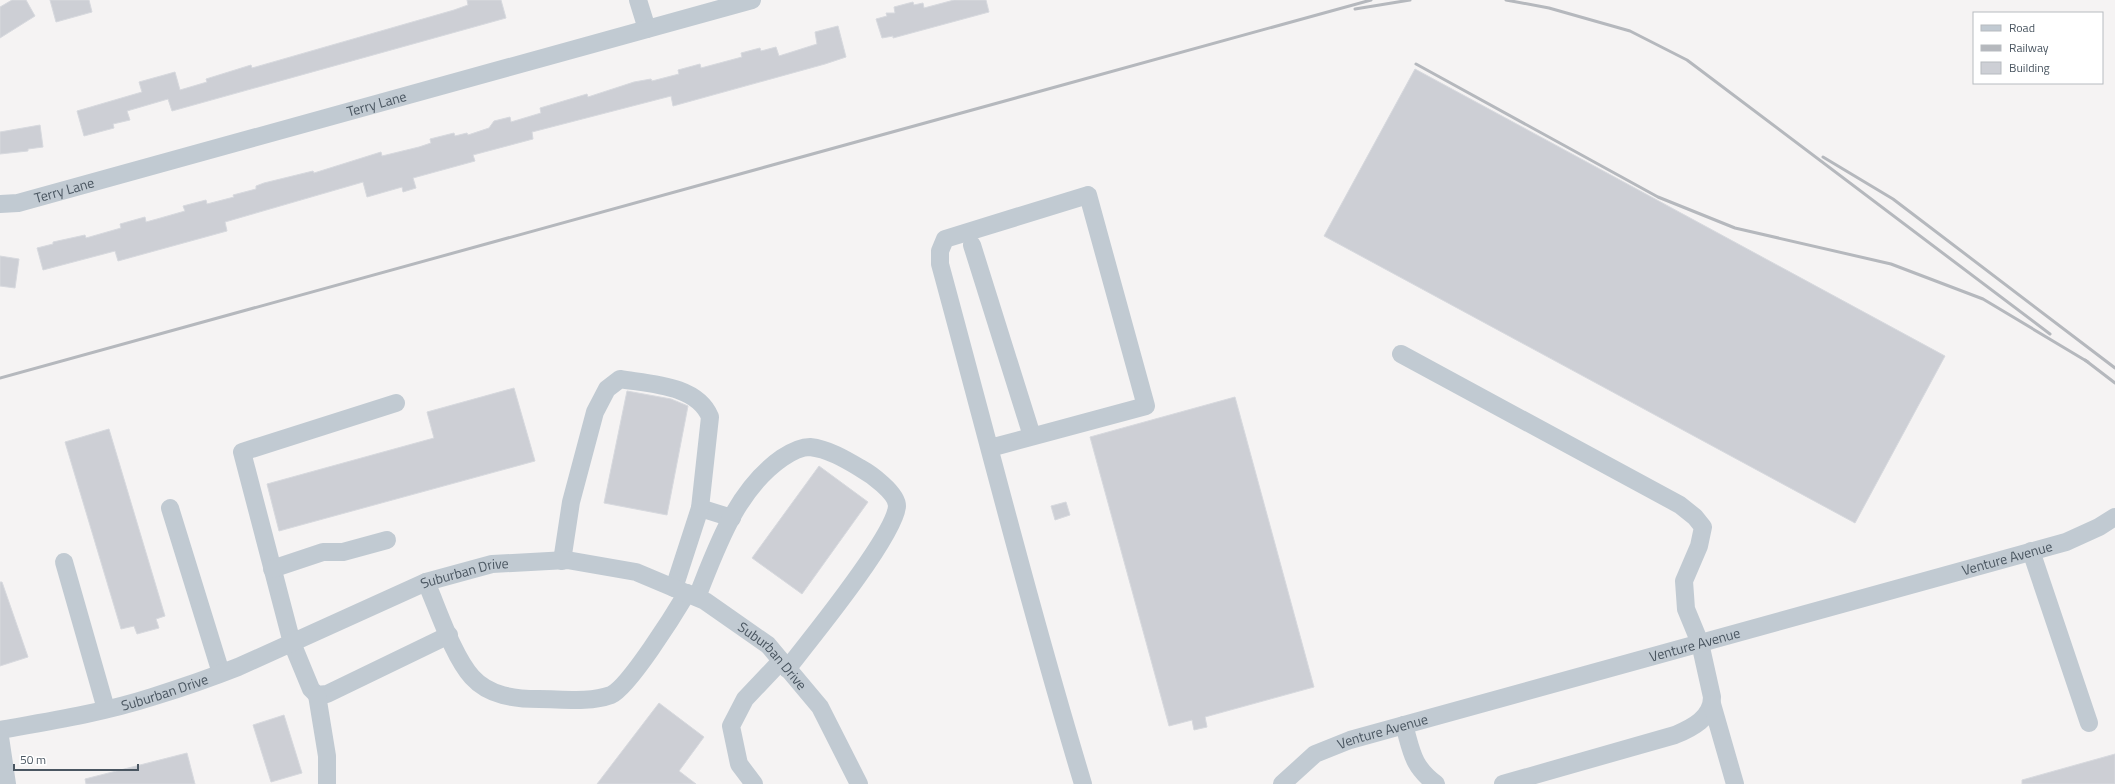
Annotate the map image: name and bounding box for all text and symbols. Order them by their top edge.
legend [1973,12,2103,84]
text: Road [2009,18,2035,37]
text: Railway [2009,38,2049,57]
text: Building [2009,58,2050,77]
street label: Terry Lane [344,85,409,122]
street label: Terry Lane [32,171,96,208]
street label: Venture Avenue [1959,535,2055,580]
street label: Suburban Drive [417,552,509,593]
street label: Suburban Drive [734,616,812,694]
street label: Venture Avenue [1647,622,1742,667]
street label: Suburban Drive [119,668,211,716]
street label: Venture Avenue [1334,708,1430,754]
scale bar [14,746,138,772]
text: 50 m [20,750,46,769]

